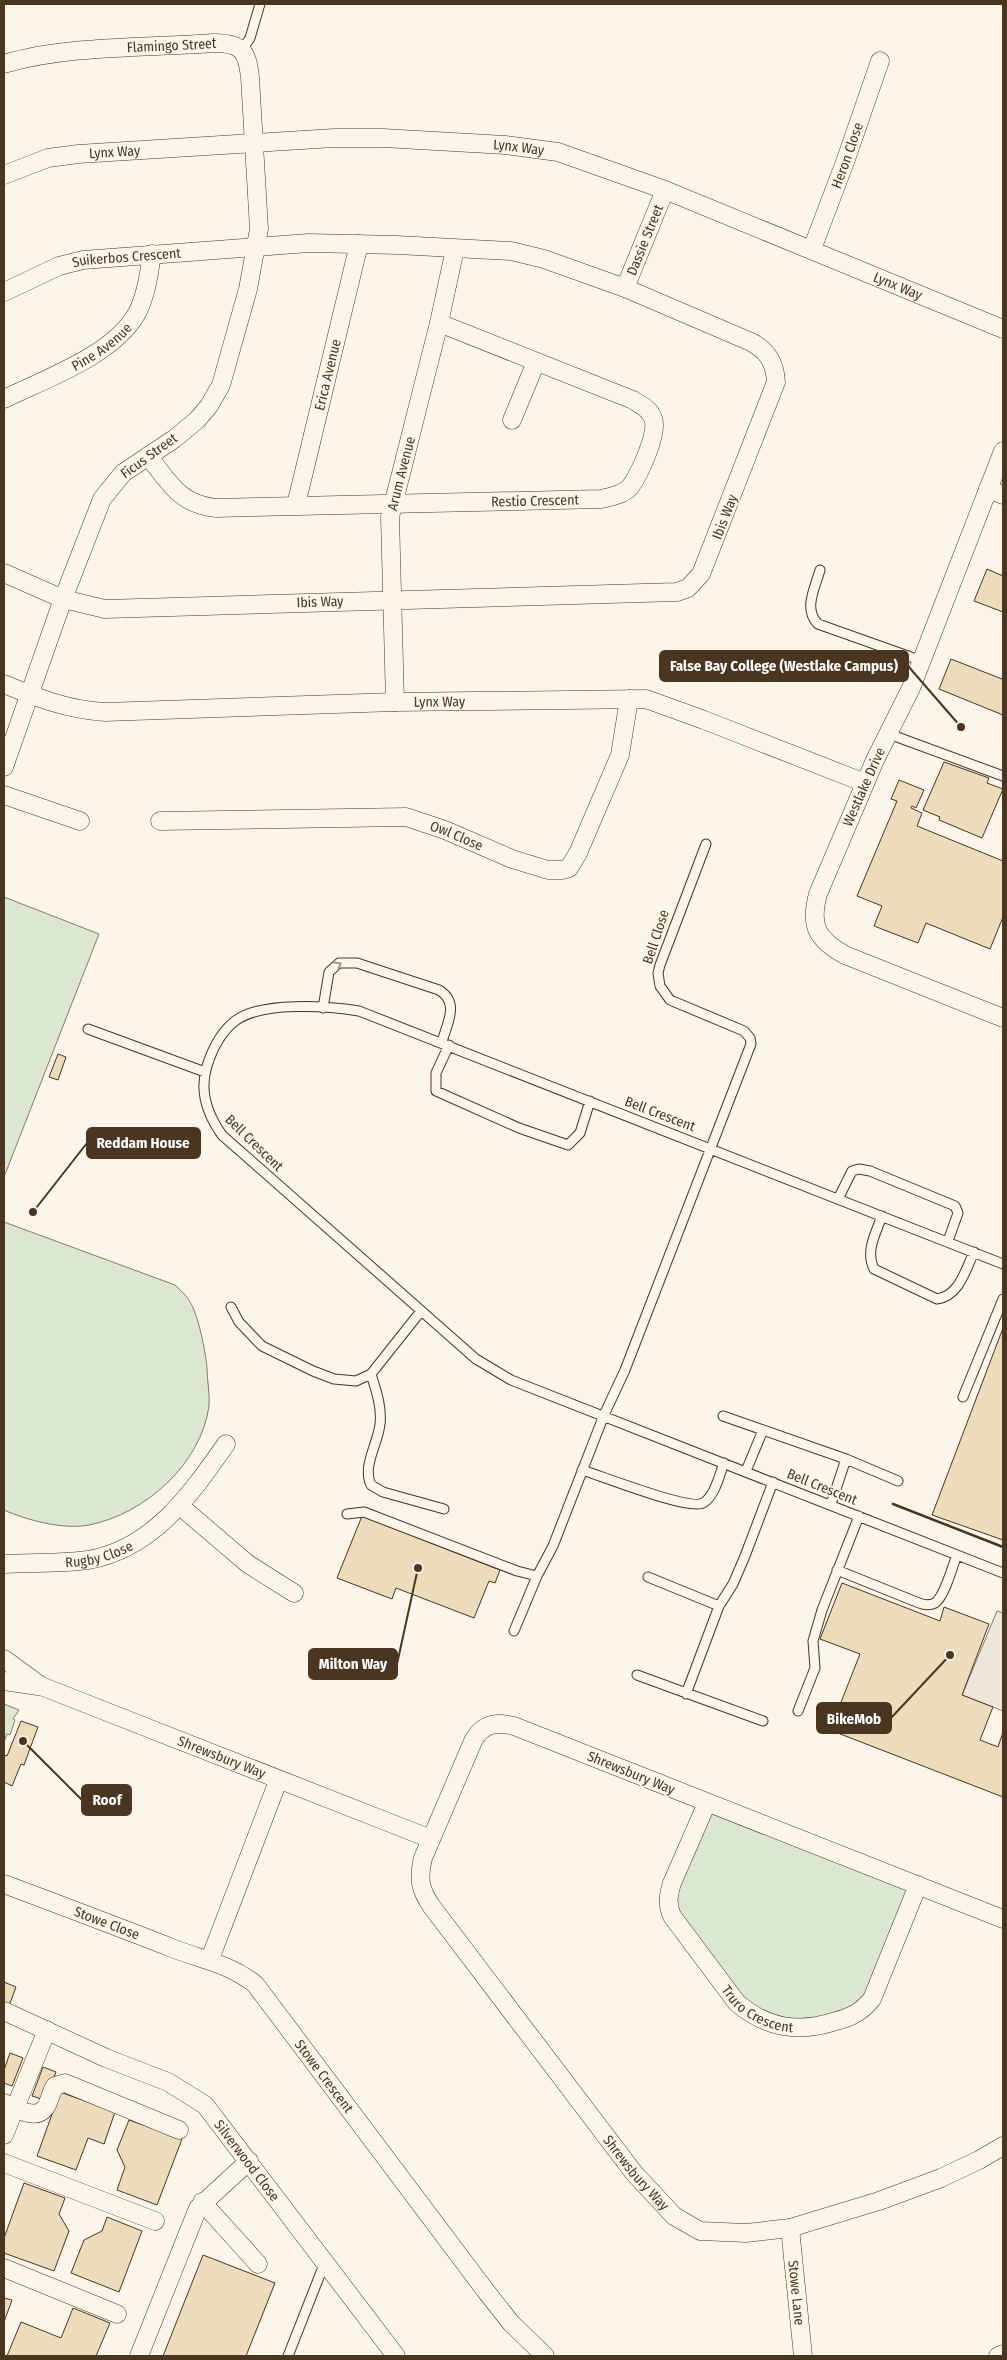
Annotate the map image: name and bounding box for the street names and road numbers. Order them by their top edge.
street label: Flamingo Street [126,34,217,56]
street label: Heron Close [827,120,867,191]
street label: Lynx Way [493,136,546,159]
street label: Lynx Way [88,142,141,162]
street label: Dassie Street [623,202,667,278]
street label: Suikerbos Crescent [70,244,182,271]
street label: Lynx Way [871,268,926,304]
street label: Pine Avenue [68,319,135,374]
street label: Erica Avenue [311,337,344,412]
street label: Ficus Street [117,429,181,482]
street label: Arum Avenue [383,435,419,512]
street label: Restio Crescent [491,491,580,510]
street label: Ibis Way [709,491,742,542]
street label: Ibis Way [296,593,344,611]
street label: Lynx Way [414,693,466,710]
street label: Westlake Drive [839,745,889,829]
street label: Owl Close [428,817,486,854]
street label: Bell Close [639,908,673,966]
street label: Bell Crescent [622,1093,698,1135]
street label: Bell Crescent [221,1111,287,1175]
street label: Bell Crescent [784,1465,860,1509]
street label: Rugby Close [65,1537,136,1571]
street label: Shrewsbury Way [175,1732,269,1782]
street label: Shrewsbury Way [585,1748,678,1799]
street label: Stowe Close [72,1903,142,1943]
street label: Truro Crescent [718,1982,795,2036]
street label: Stowe Crescent [291,2036,357,2116]
street label: Silverwood Close [211,2116,284,2205]
street label: Shrewsbury Way [600,2132,673,2214]
street label: Stowe Lane [785,2259,808,2326]

